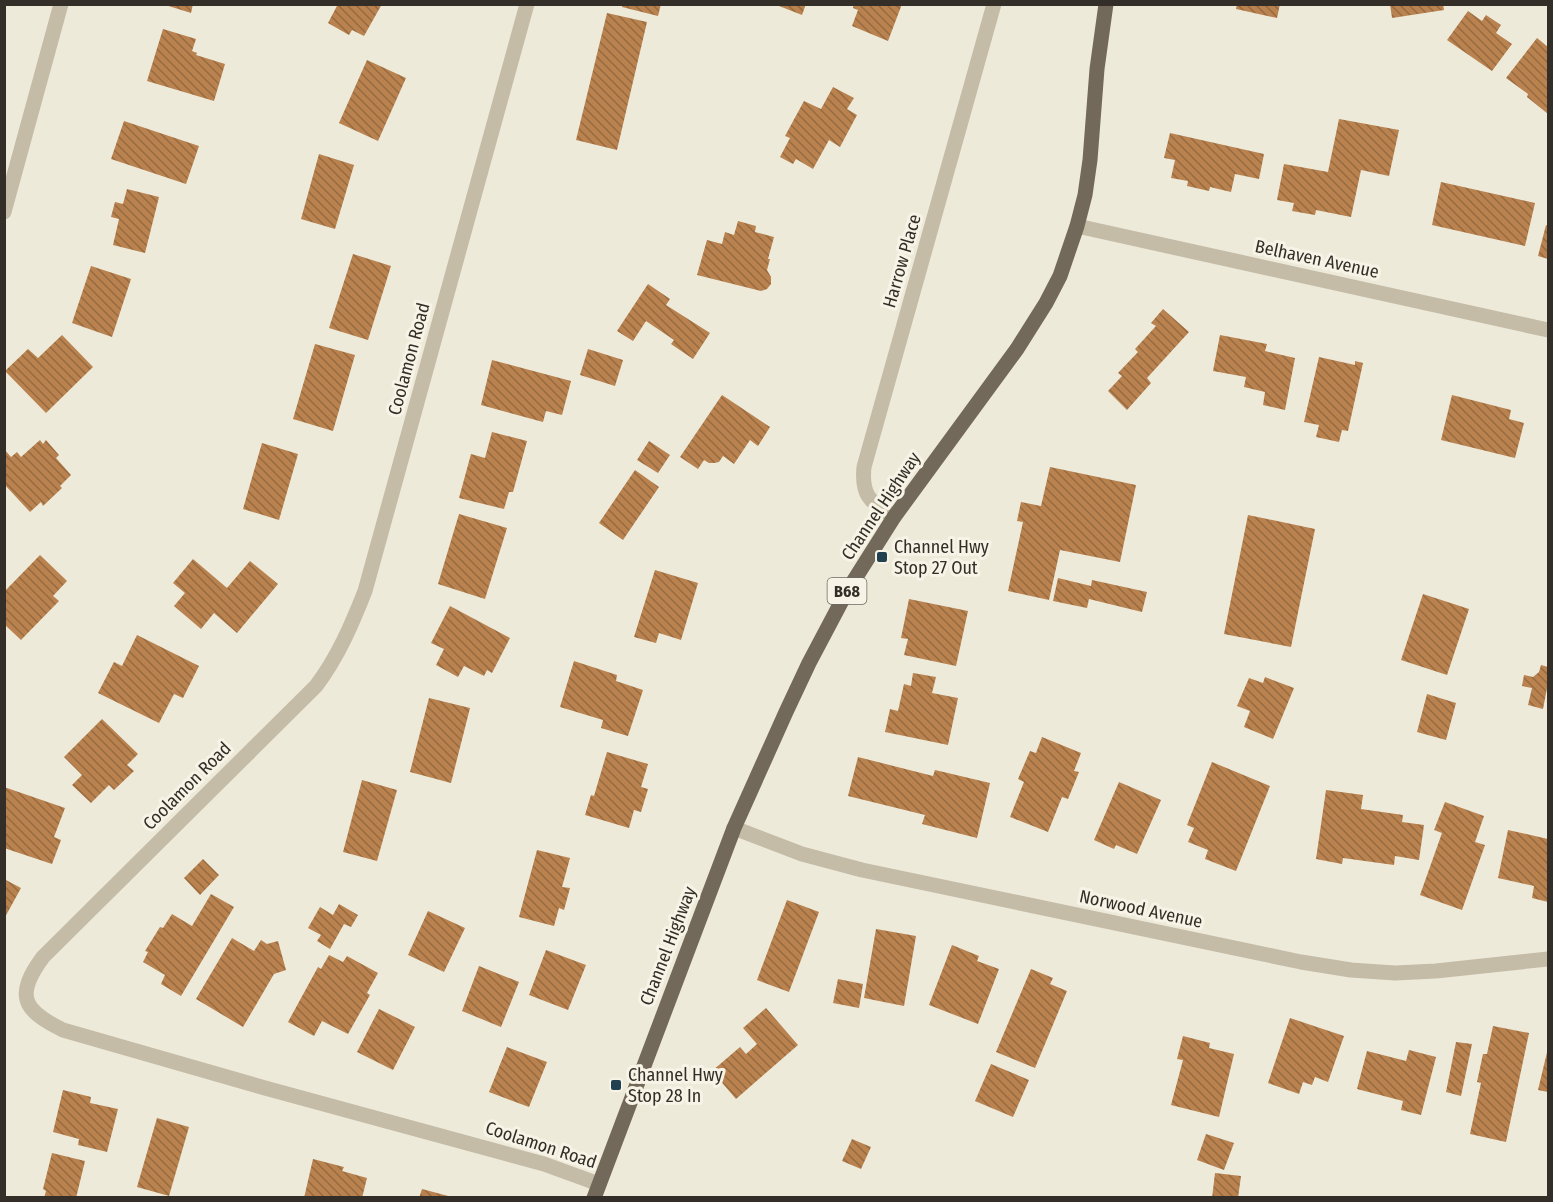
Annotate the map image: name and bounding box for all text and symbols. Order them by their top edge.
street label: Harrow Place [878,212,926,310]
street label: Belhaven Avenue [1253,235,1381,283]
street label: Coolamon Road [383,300,435,418]
street label: Channel Highway [837,448,925,564]
place label: Channel Hwy Stop 27 Out [894,536,989,579]
marker: Channel Hwy Stop 27 Out [875,550,889,564]
road number: B68 [828,578,866,604]
street label: Coolamon Road [138,737,236,835]
street label: Channel Highway [635,883,701,1009]
street label: Norwood Avenue [1077,885,1205,933]
place label: Channel Hwy Stop 28 In [628,1064,723,1107]
marker: Channel Hwy Stop 28 In [609,1078,623,1092]
street label: Coolamon Road [483,1117,599,1173]

